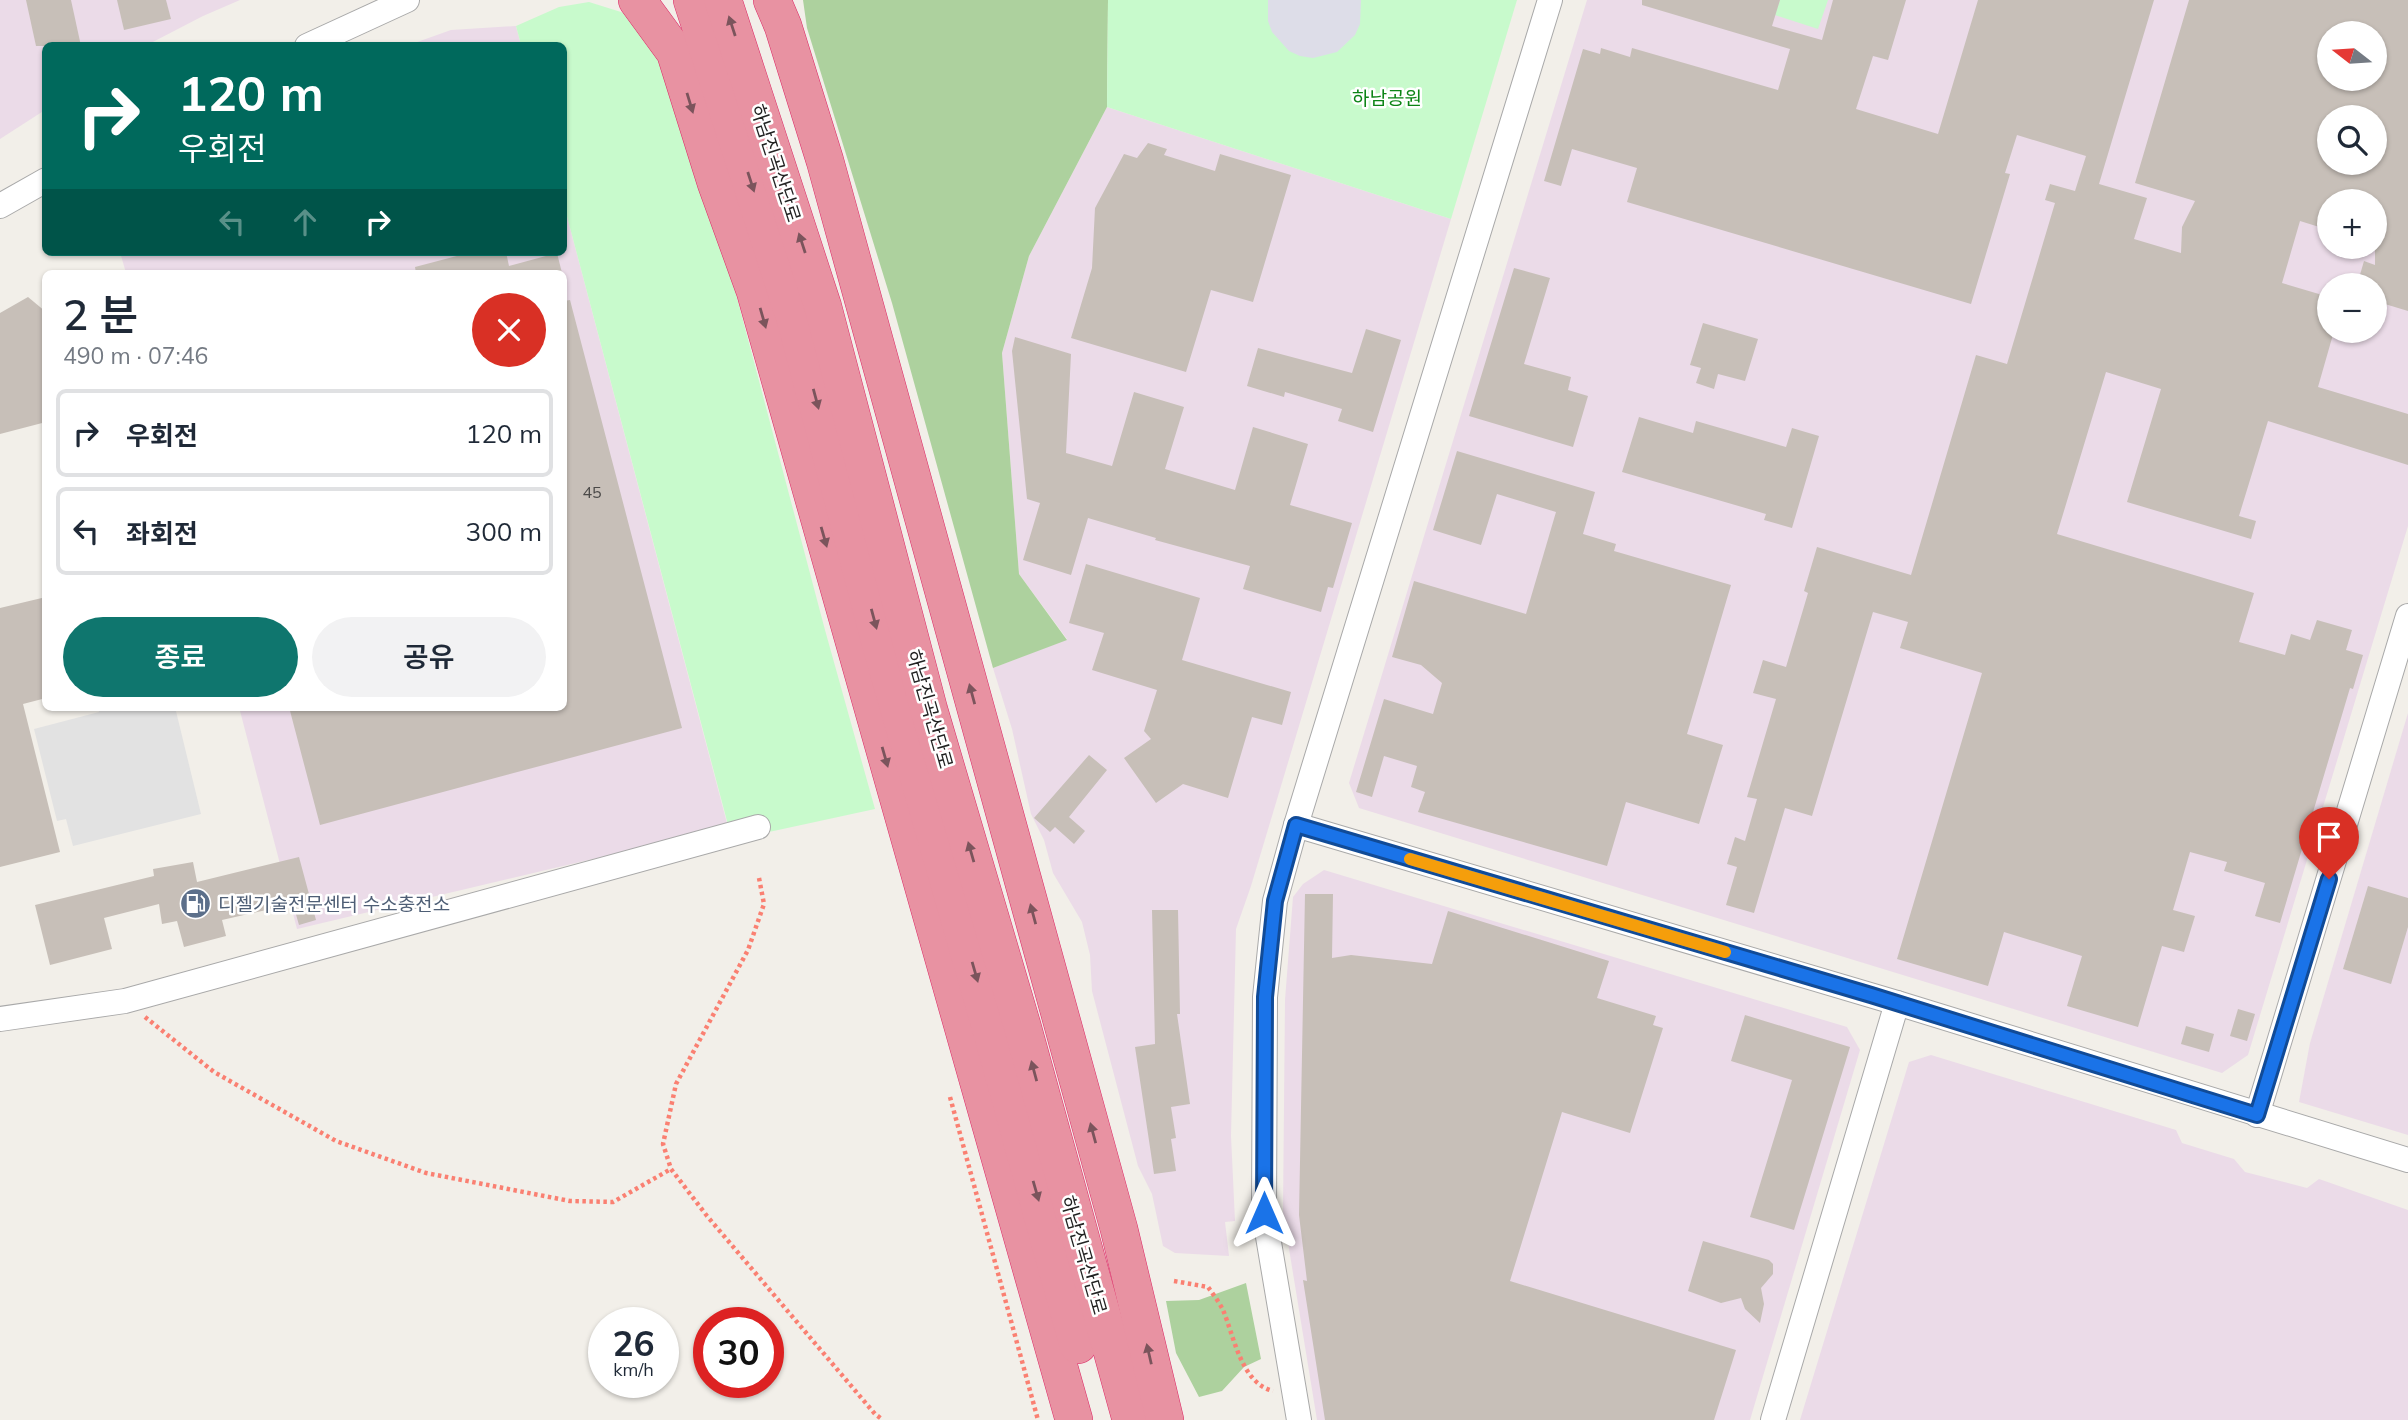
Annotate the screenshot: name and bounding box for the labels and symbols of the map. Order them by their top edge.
one-way arrow [726,16,736,37]
north arrow [2317,21,2387,91]
park label: 하남공원 [1352,86,1422,110]
one-way arrow [686,92,696,113]
street label: 하남진곡산단로 [746,101,806,225]
one-way arrow [746,171,756,192]
one-way arrow [796,232,807,253]
one-way arrow [758,308,768,329]
one-way arrow [811,389,822,411]
house number: 45 [582,482,602,502]
one-way arrow [819,527,829,548]
one-way arrow [869,609,880,631]
street label: 하남진곡산단로 [902,647,958,771]
one-way arrow [966,683,977,705]
one-way arrow [880,746,891,768]
pin [2299,807,2359,879]
one-way arrow [966,842,976,863]
fuel station icon: 디젤기술전문센터 수소충전소 [178,887,212,921]
place label: 디젤기술전문센터 수소충전소 [218,892,450,916]
one-way arrow [1027,903,1037,924]
one-way arrow [970,962,981,984]
one-way arrow [1028,1060,1039,1082]
one-way arrow [1087,1122,1098,1144]
position arrow [1227,1176,1301,1250]
one-way arrow [1032,1181,1042,1202]
street label: 하남진곡산단로 [1056,1193,1112,1317]
speed limit sign: 30 [693,1307,784,1398]
one-way arrow [1143,1343,1154,1365]

